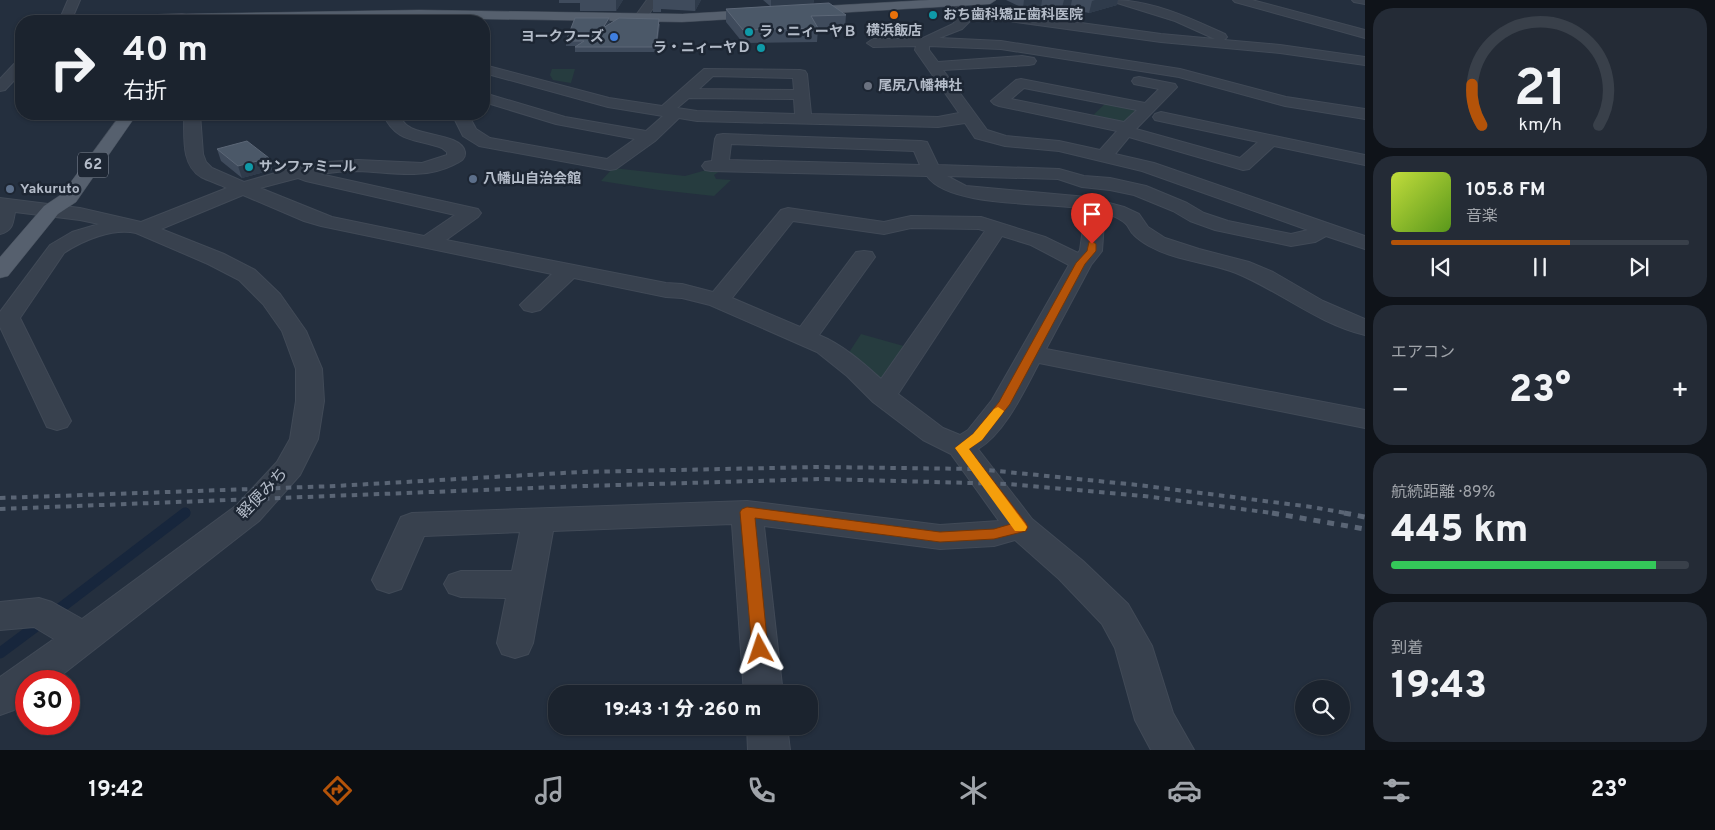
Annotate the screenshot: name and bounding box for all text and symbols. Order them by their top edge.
place label: おち歯科矯正歯科医院 [943,7,1083,24]
marker: 横浜飯店 [888,9,900,21]
marker: おち歯科矯正歯科医院 [927,9,939,21]
place label: 横浜飯店 [866,22,922,40]
place label: ラ・ニィーヤＢ [759,24,857,41]
marker: ラ・ニィーヤＢ [743,26,755,38]
place label: ヨークフーズ [521,28,604,46]
text: 40 m [123,29,208,73]
marker: ヨークフーズ [608,31,620,43]
icon: right [40,35,105,100]
place label: ラ・ニィーヤＤ [653,40,751,57]
marker: ラ・ニィーヤＤ [755,42,767,54]
text: 21 [1514,58,1566,124]
place label: 尾尻八幡神社 [878,77,962,95]
text: 右折 [123,79,167,106]
marker: 尾尻八幡神社 [862,80,874,92]
text: km/h [1518,114,1562,137]
road number: 62 [78,152,108,178]
place label: サンファミール [259,159,357,176]
marker: サンファミール [243,161,255,173]
place label: 八幡山自治会館 [483,170,581,188]
marker: 八幡山自治会館 [467,173,479,185]
text: 105.8 FM [1466,178,1545,202]
place label: Yakuruto [20,181,80,198]
marker: Yakuruto [4,183,16,195]
pin [1071,193,1113,244]
icon: arrive [1078,200,1106,228]
text: 音楽 [1466,207,1498,227]
icon: previous [1427,253,1455,281]
icon: pause [1526,253,1554,281]
icon: next [1625,253,1653,281]
text: エアコン [1391,343,1455,363]
text: 23° [1509,367,1571,416]
text: − [1391,374,1409,410]
text: + [1671,374,1689,410]
street label: 軽便みち [234,464,292,524]
text: 航続距離 · 89% [1391,483,1495,503]
text: 445 km [1391,507,1528,556]
position arrow [733,622,785,674]
text: 到着 [1391,639,1423,659]
text: 19:43 [1391,663,1487,712]
speed limit sign: 30 [15,670,80,735]
map controls [1295,680,1350,735]
button: search [1295,680,1350,735]
text: 19:43 · 1 分 · 260 m [605,698,761,722]
icon: directions [320,773,355,808]
icon: music [532,773,567,808]
icon: phone [744,773,779,808]
icon: climate [956,773,991,808]
icon: car [1167,773,1202,808]
icon: filters [1379,773,1414,808]
text: 19:42 [88,777,144,804]
text: 23° [1591,777,1627,804]

